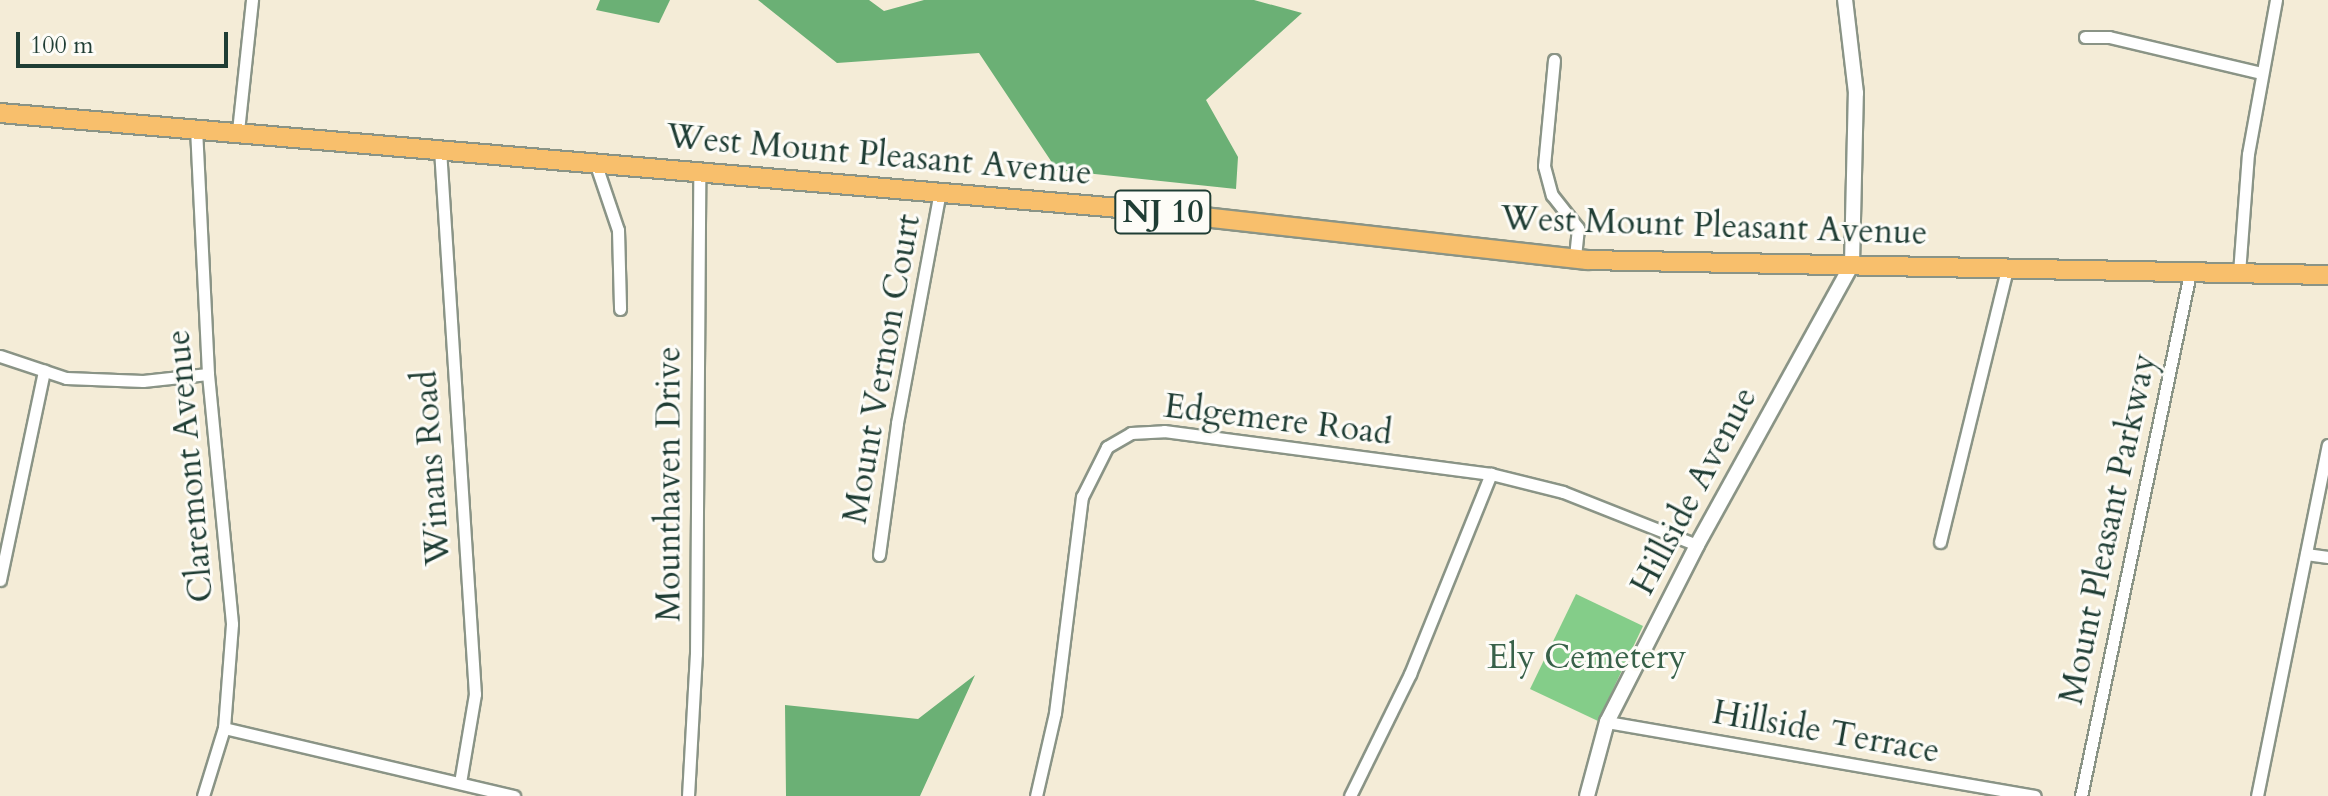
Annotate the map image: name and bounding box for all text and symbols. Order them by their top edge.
scale bar [20,16,232,66]
text: 100 m [30,29,94,62]
street label: West Mount Pleasant Avenue [665,116,1093,194]
road number: NJ 10 [1113,184,1213,240]
street label: West Mount Pleasant Avenue [1500,198,1928,254]
street label: Mount Vernon Court [835,211,929,527]
street label: Claremont Avenue [158,328,222,604]
street label: Mounthaven Drive [649,346,689,622]
street label: Mount Pleasant Parkway [2051,350,2165,708]
street label: Winans Road [405,369,459,567]
street label: Hillside Avenue [1622,380,1766,602]
street label: Edgemere Road [1162,386,1394,454]
park label: Ely Cemetery [1488,638,1686,678]
street label: Hillside Terrace [1709,692,1943,772]

